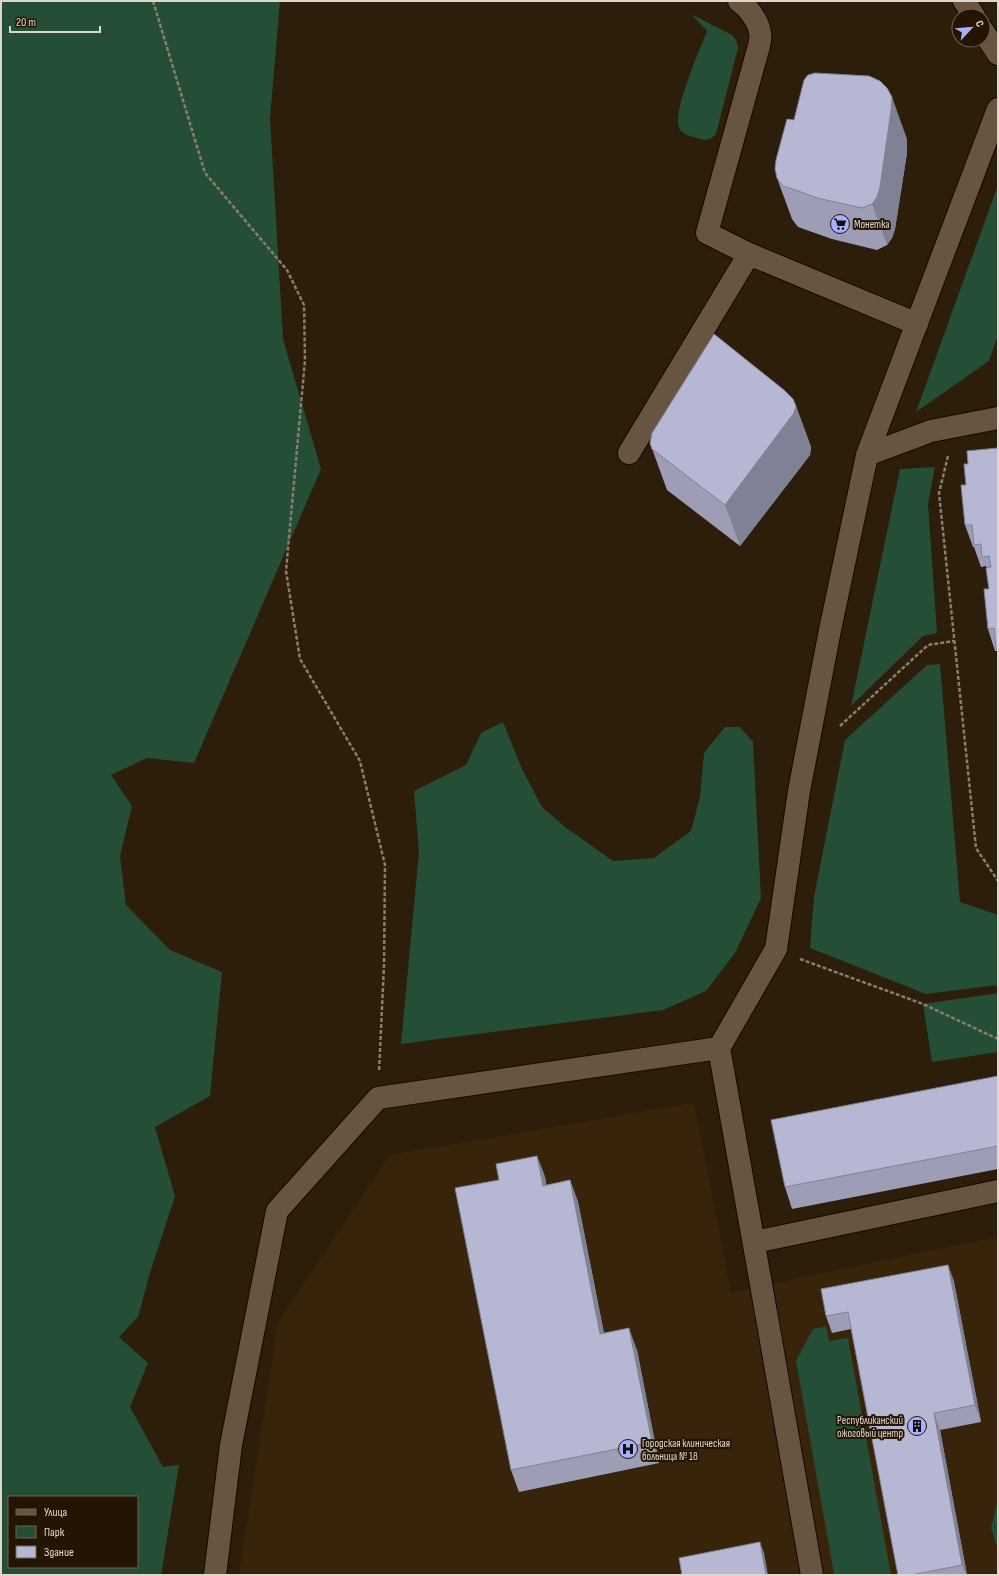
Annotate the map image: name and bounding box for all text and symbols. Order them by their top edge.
scale bar [10,8,100,34]
north arrow [951,8,991,48]
text: 20 m [16,15,36,30]
text: С [972,18,987,30]
supermarket icon: Монетка [829,213,851,235]
place label: Монетка [854,218,890,231]
place label: Республиканский ожоговый центр [837,1414,903,1440]
building icon: Республиканский ожоговый центр [906,1415,928,1437]
place label: Городская клиническая больница № 18 [642,1437,730,1463]
hospital icon: Городская клиническая больница № 18 [617,1438,639,1460]
legend [8,1496,138,1568]
text: Улица [44,1505,68,1520]
text: Парк [44,1525,65,1540]
text: Здание [44,1545,74,1560]

